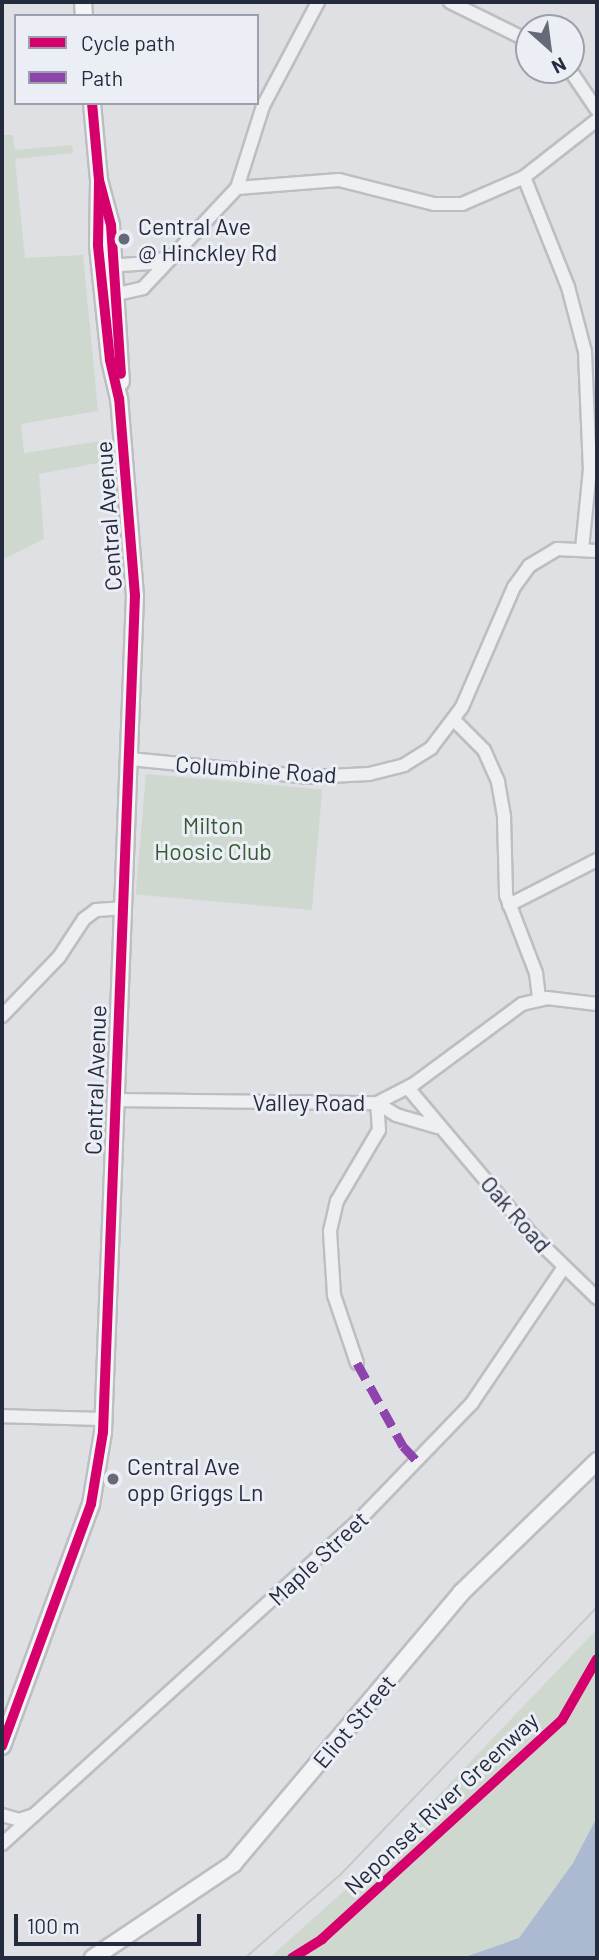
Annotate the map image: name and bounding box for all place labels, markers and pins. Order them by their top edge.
place label: Central Ave @ Hinckley Rd [138,212,277,266]
marker: Central Ave @ Hinckley Rd [116,231,132,247]
place label: Central Ave opp Griggs Ln [127,1452,263,1506]
marker: Central Ave opp Griggs Ln [105,1471,121,1487]

